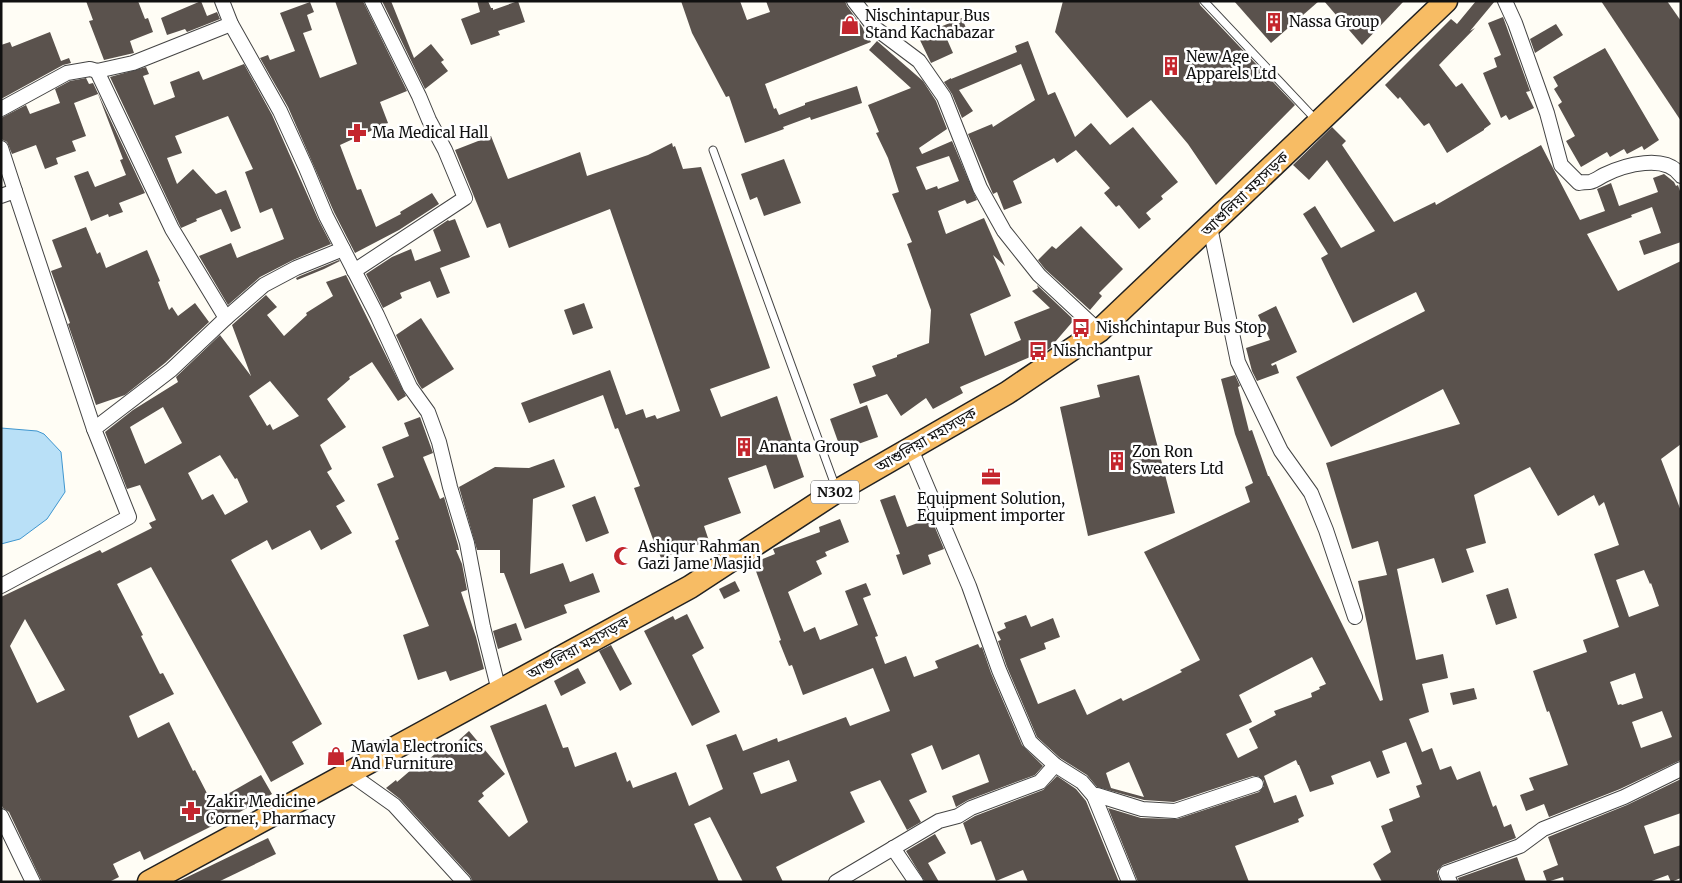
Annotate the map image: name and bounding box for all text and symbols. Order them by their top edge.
place label: Nischintapur Bus Stand Kachabazar [865,6,995,42]
building icon: Nassa Group [1263,11,1285,33]
place label: Nassa Group [1289,12,1379,31]
shop icon: Nischintapur Bus Stand Kachabazar [839,14,861,36]
place label: New Age Apparels Ltd [1185,47,1276,83]
building icon: New Age Apparels Ltd [1160,55,1182,77]
pharmacy icon: Ma Medical Hall [346,122,368,144]
place label: Ma Medical Hall [372,123,489,142]
street label: আশুলিয়া মহাসড়ক [1196,147,1293,241]
bus stop icon: Nishchintapur Bus Stop [1070,317,1092,339]
place label: Nishchintapur Bus Stop [1096,318,1267,337]
bus stop icon: Nishchantpur [1027,340,1049,362]
place label: Nishchantpur [1053,341,1153,360]
street label: আশুলিয়া মহাসড়ক [871,402,981,477]
building icon: Ananta Group [733,436,755,458]
place label: Ananta Group [758,437,859,456]
place label: Zon Ron Sweaters Ltd [1132,442,1224,478]
building icon: Zon Ron Sweaters Ltd [1106,450,1128,472]
office icon: Equipment Solution, Equipment importer [980,466,1002,488]
road number: N302 [811,481,859,504]
place label: Equipment Solution, Equipment importer [917,489,1065,525]
place label: Ashiqur Rahman Gazi Jame Masjid [637,537,761,573]
mosque icon: Ashiqur Rahman Gazi Jame Masjid [612,545,634,567]
street label: আশুলিয়া মহাসড়ক [522,611,633,684]
place label: Mawla Electronics And Furniture [350,737,483,773]
shop icon: Mawla Electronics And Furniture [325,745,347,767]
place label: Zakir Medicine Corner, Pharmacy [206,792,336,828]
pharmacy icon: Zakir Medicine Corner, Pharmacy [180,800,202,822]

